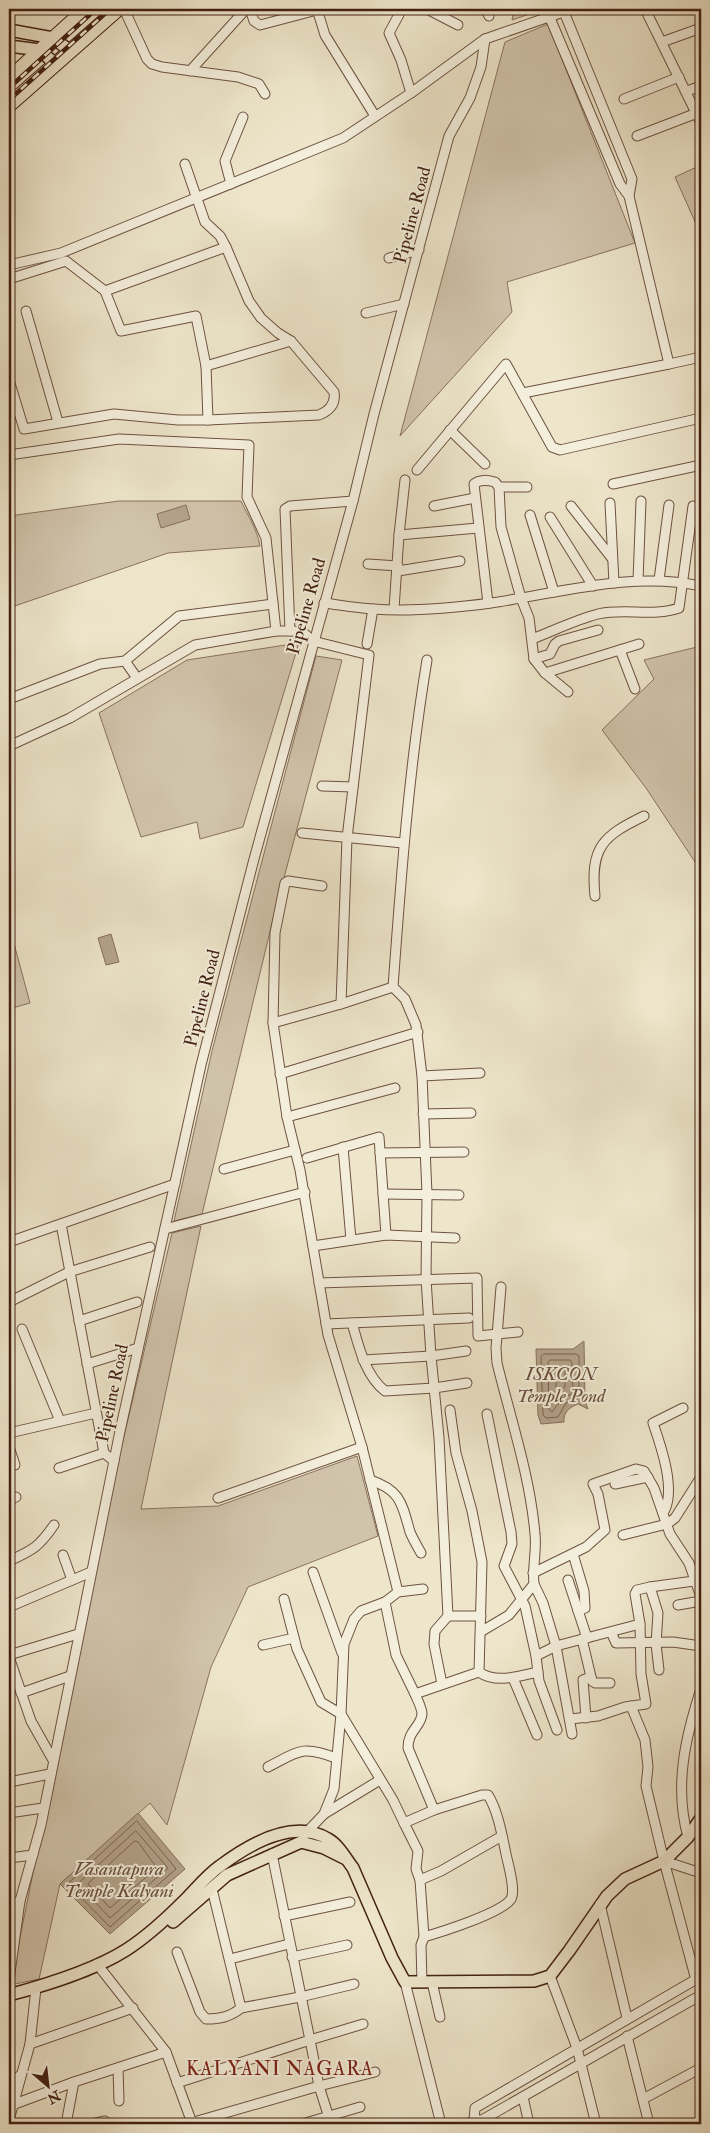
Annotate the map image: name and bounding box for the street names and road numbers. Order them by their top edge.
street label: Pipeline Road [389,164,436,266]
street label: Pipeline Road [282,555,331,657]
street label: Pipeline Road [179,947,226,1049]
street label: Pipeline Road [91,1342,134,1444]

